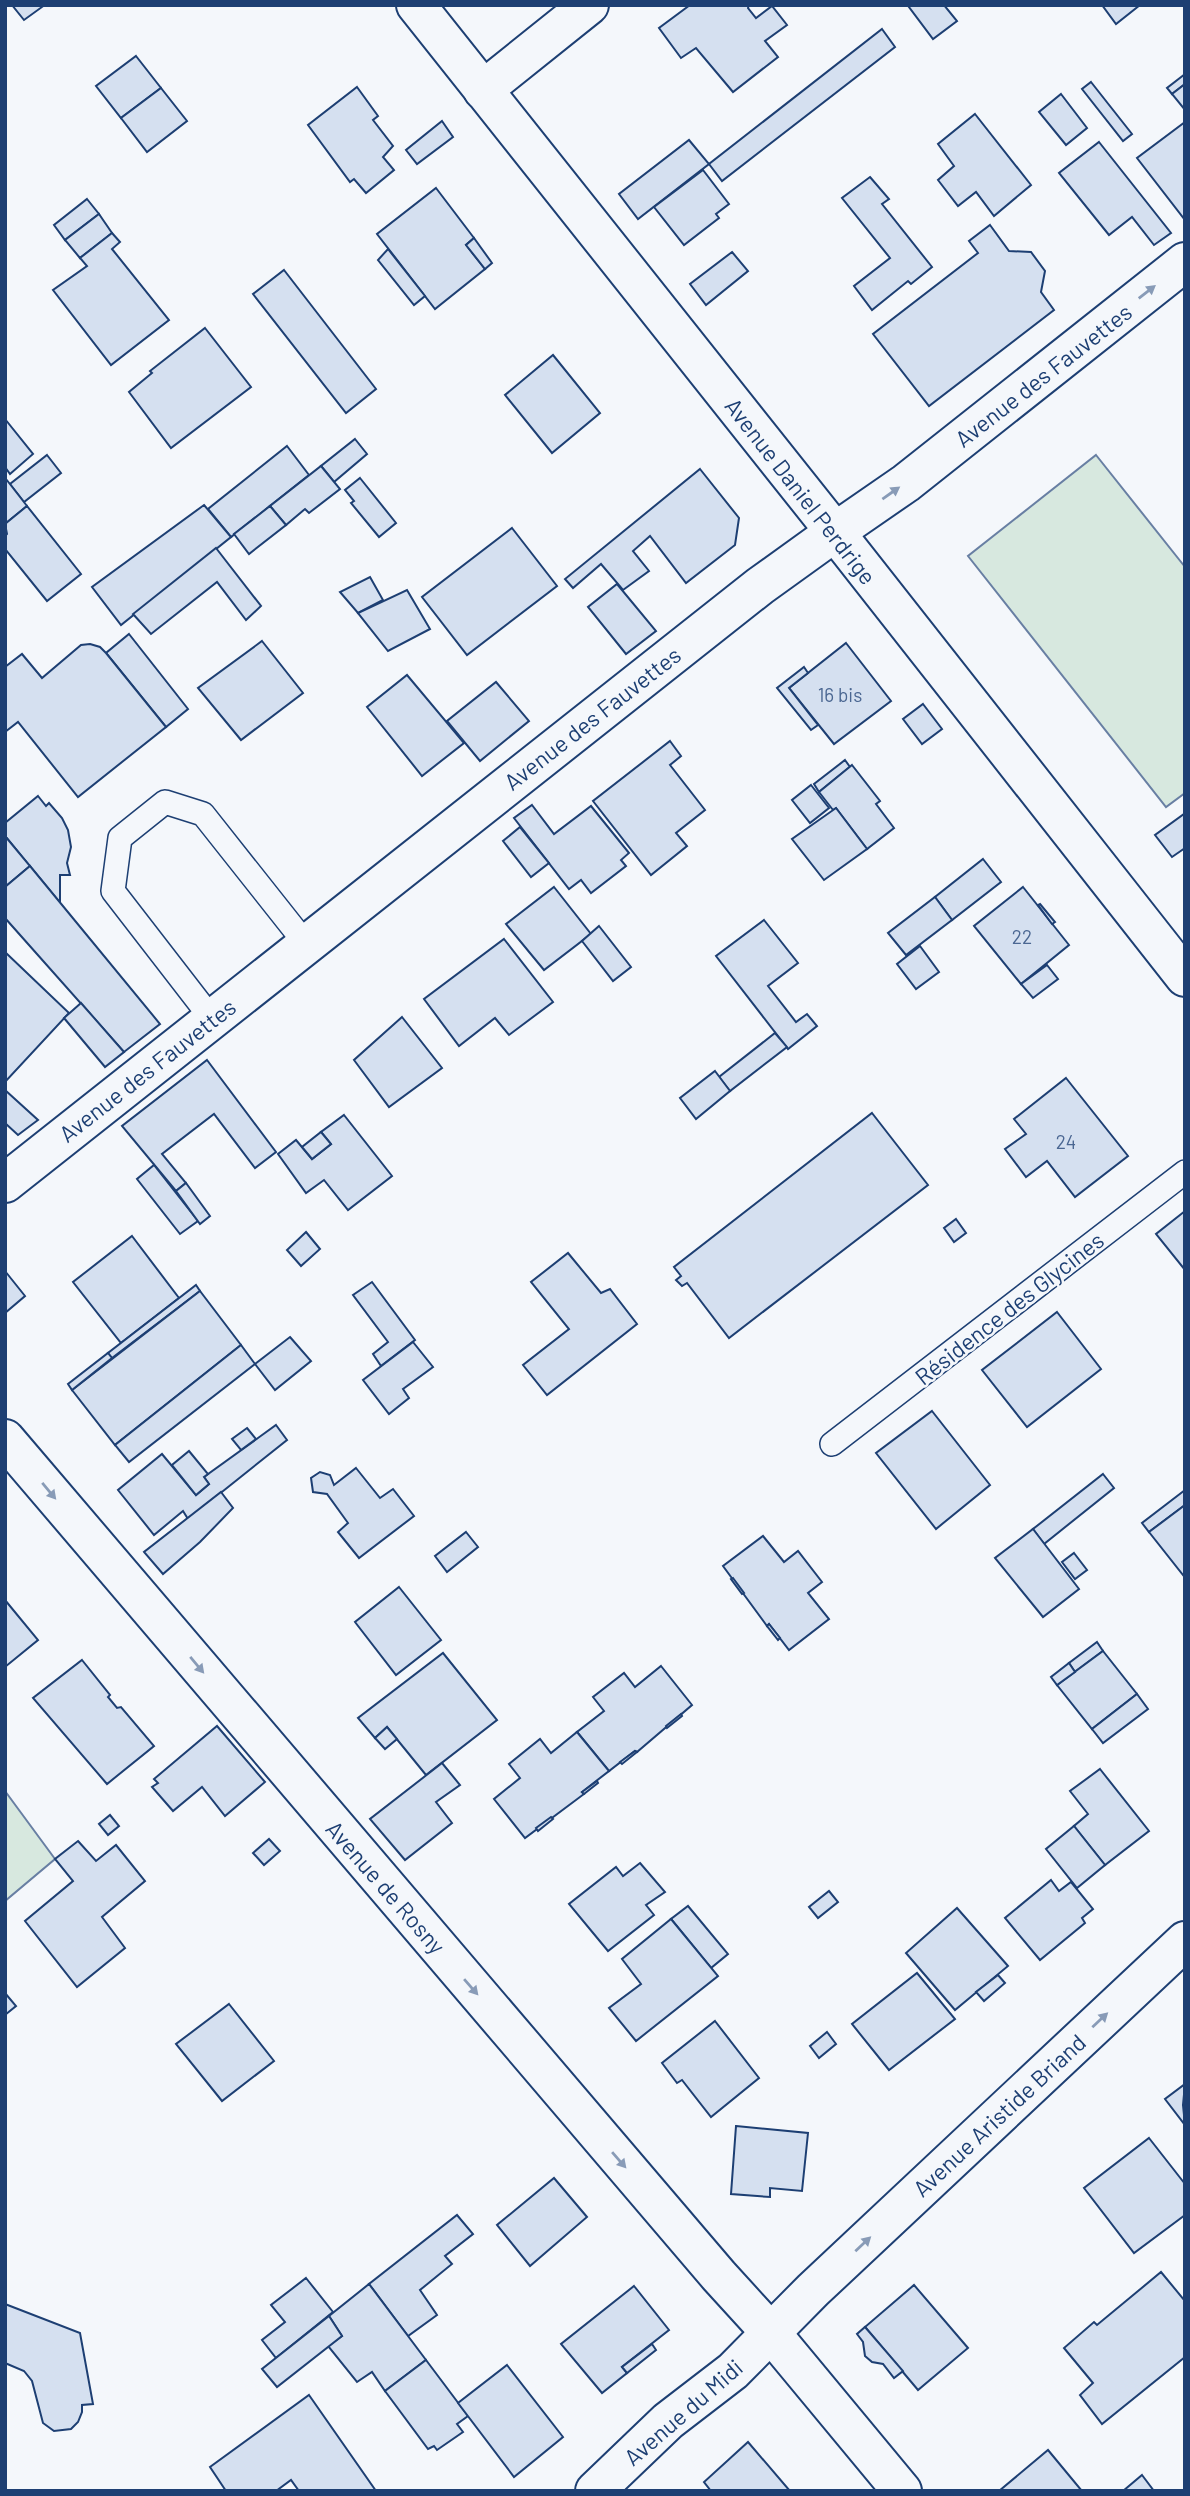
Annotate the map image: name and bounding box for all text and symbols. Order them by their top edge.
one-way arrow [1139,285,1156,300]
street label: Avenue des Fauvettes [949,297,1137,453]
street label: Avenue Daniel Perdrige [719,392,883,590]
one-way arrow [882,486,900,500]
street label: Avenue des Fauvettes [498,640,686,796]
house number: 16 bis [818,683,862,706]
house number: 22 [1012,925,1032,948]
street label: Avenue des Fauvettes [53,992,241,1148]
house number: 24 [1056,1130,1076,1153]
street label: Résidence des Glycines [909,1226,1109,1390]
one-way arrow [41,1483,56,1500]
one-way arrow [189,1656,204,1673]
street label: Avenue de Rosny [320,1815,452,1960]
one-way arrow [463,1978,479,1996]
one-way arrow [1091,2013,1108,2029]
street label: Avenue Aristide Briand [907,2028,1091,2202]
one-way arrow [611,2151,626,2168]
one-way arrow [854,2236,871,2252]
street label: Avenue du Midi [618,2353,748,2471]

